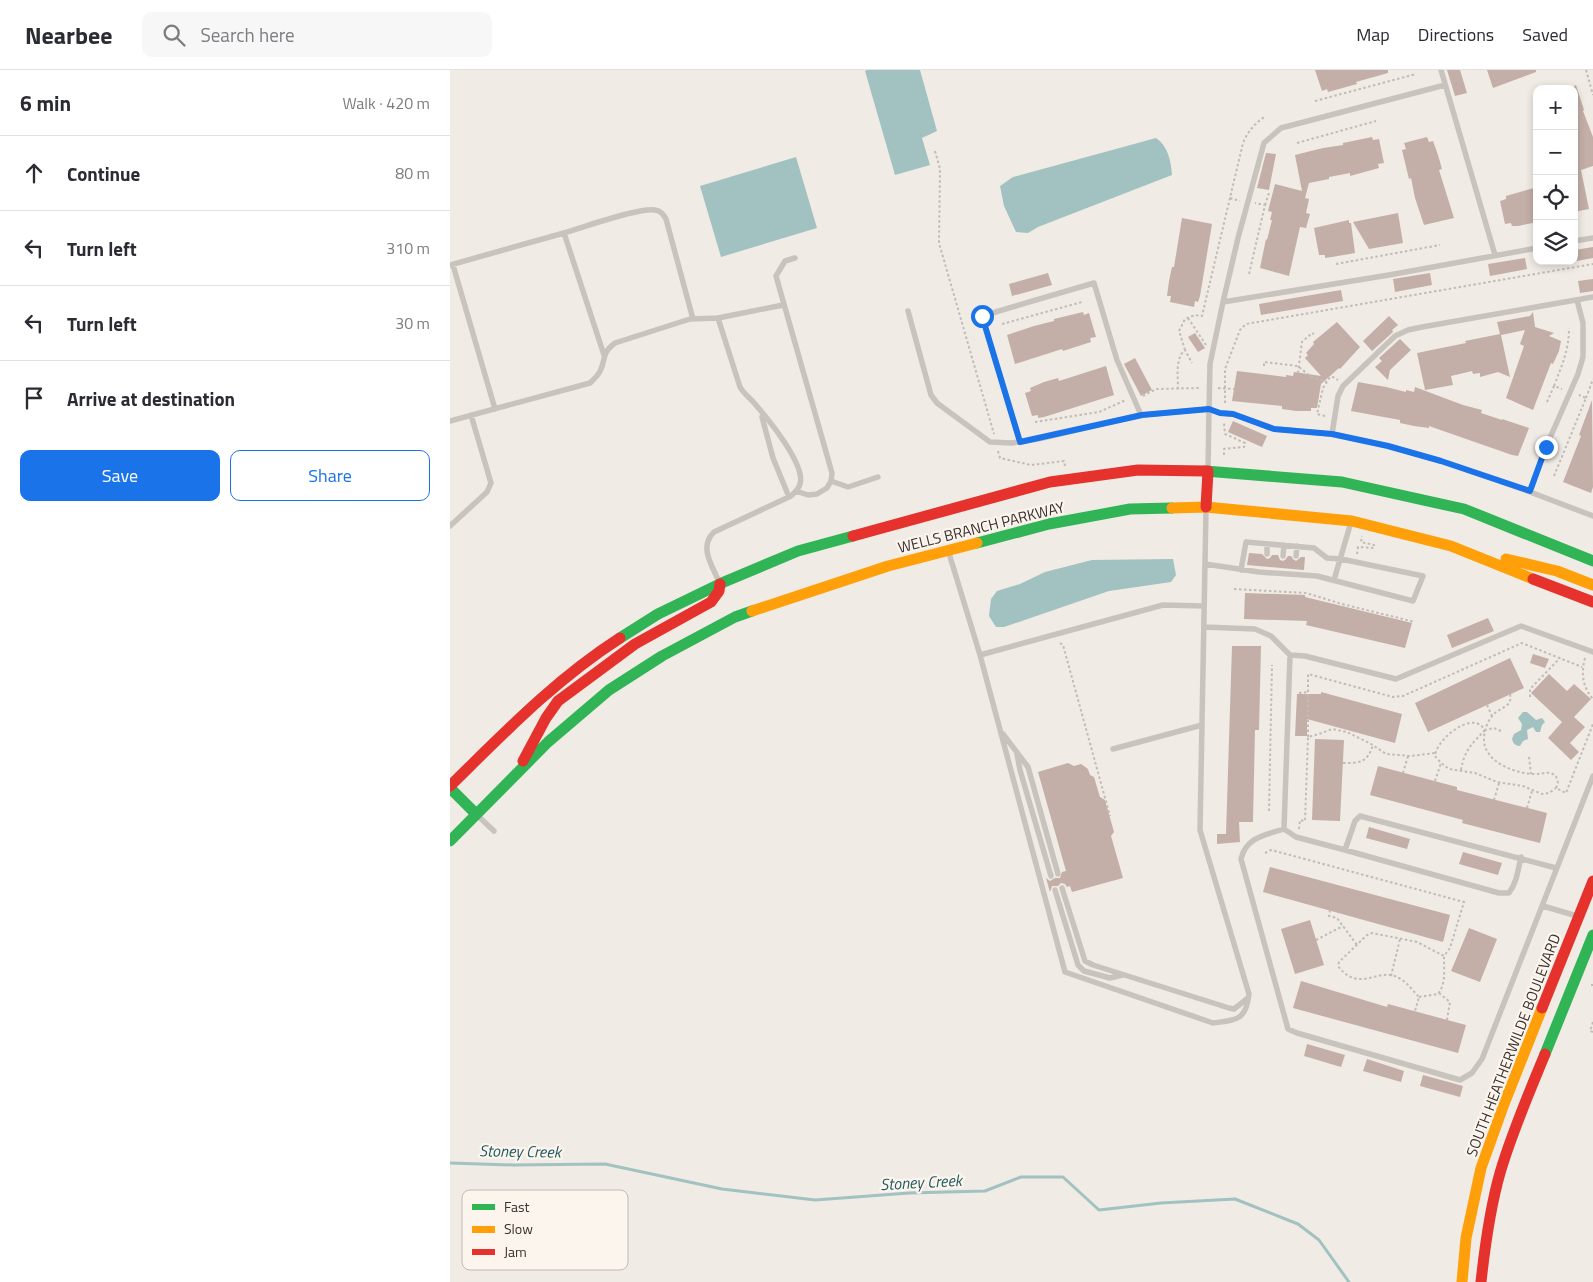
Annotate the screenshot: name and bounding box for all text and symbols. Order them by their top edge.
search box [142,12,492,57]
text: Nearbee [25,17,112,53]
text: Search here [200,20,295,49]
icon: search [160,21,188,49]
text: Map [1356,21,1390,48]
text: Directions [1418,21,1494,48]
text: Saved [1522,21,1568,48]
map controls [1533,85,1578,265]
button: + [1533,85,1578,130]
text: 6 min [20,87,71,119]
text: Walk · 420 m [342,91,430,115]
button: − [1533,130,1578,175]
icon: ahead [20,159,48,187]
text: Continue [67,159,140,188]
text: 80 m [395,161,430,185]
button: locate [1533,175,1578,220]
button: layers [1533,220,1578,265]
icon: left [20,234,48,262]
text: Turn left [67,234,137,263]
text: 310 m [386,236,430,260]
route start [971,305,994,328]
icon: left [20,309,48,337]
text: Turn left [67,309,137,338]
text: 30 m [395,311,430,335]
icon: arrive [20,384,48,412]
text: Arrive at destination [67,384,235,413]
route end [1535,436,1558,459]
button: Save [20,450,220,501]
button: Share [230,450,430,501]
street label: WELLS BRANCH PARKWAY [895,495,1067,559]
street label: SOUTH HEATHERWILDE BOULEVARD [1460,930,1566,1160]
water label: Stoney Creek [479,1138,563,1164]
water label: Stoney Creek [880,1168,964,1196]
legend [462,1190,628,1270]
text: Fast [504,1196,529,1217]
text: Slow [504,1218,533,1239]
text: Jam [504,1241,527,1262]

